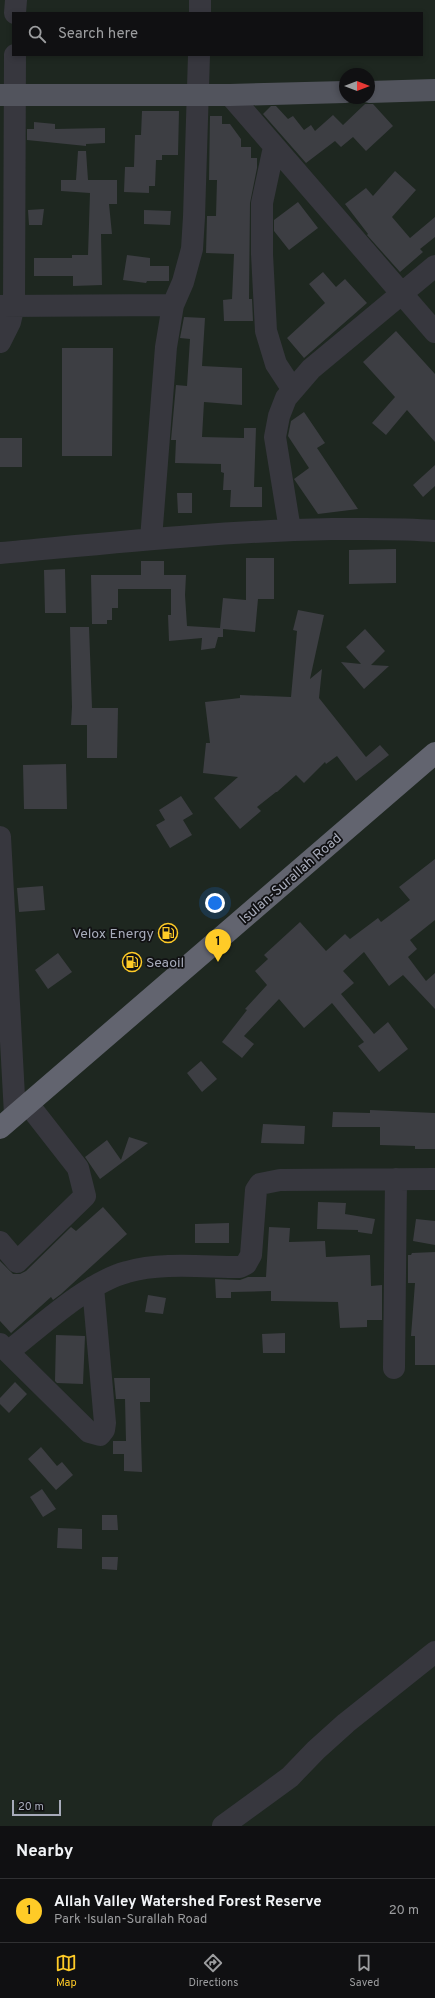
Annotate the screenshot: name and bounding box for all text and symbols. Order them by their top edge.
search box [12,12,423,56]
icon: search [26,23,48,45]
text: Search here [58,25,138,44]
north arrow [339,68,375,104]
street label: Isulan-Surallah Road [236,830,345,928]
your location [205,893,225,913]
fuel station icon: Velox Energy [157,922,179,944]
place label: Velox Energy [72,926,154,943]
pin: 1 [205,929,231,962]
fuel station icon: Seaoil [121,951,143,973]
place label: Seaoil [146,955,184,972]
scale bar [12,1798,61,1817]
text: 20 m [18,1800,44,1814]
text: Nearby [16,1841,73,1863]
text: Allah Valley Watershed Forest Reserve [54,1893,322,1912]
text: 1 [26,1903,32,1919]
text: 20 m [389,1903,419,1919]
text: Park · Isulan-Surallah Road [54,1912,207,1928]
tab: Map [55,1952,77,1990]
tab: Directions [188,1952,238,1990]
tab: Saved [349,1952,380,1990]

